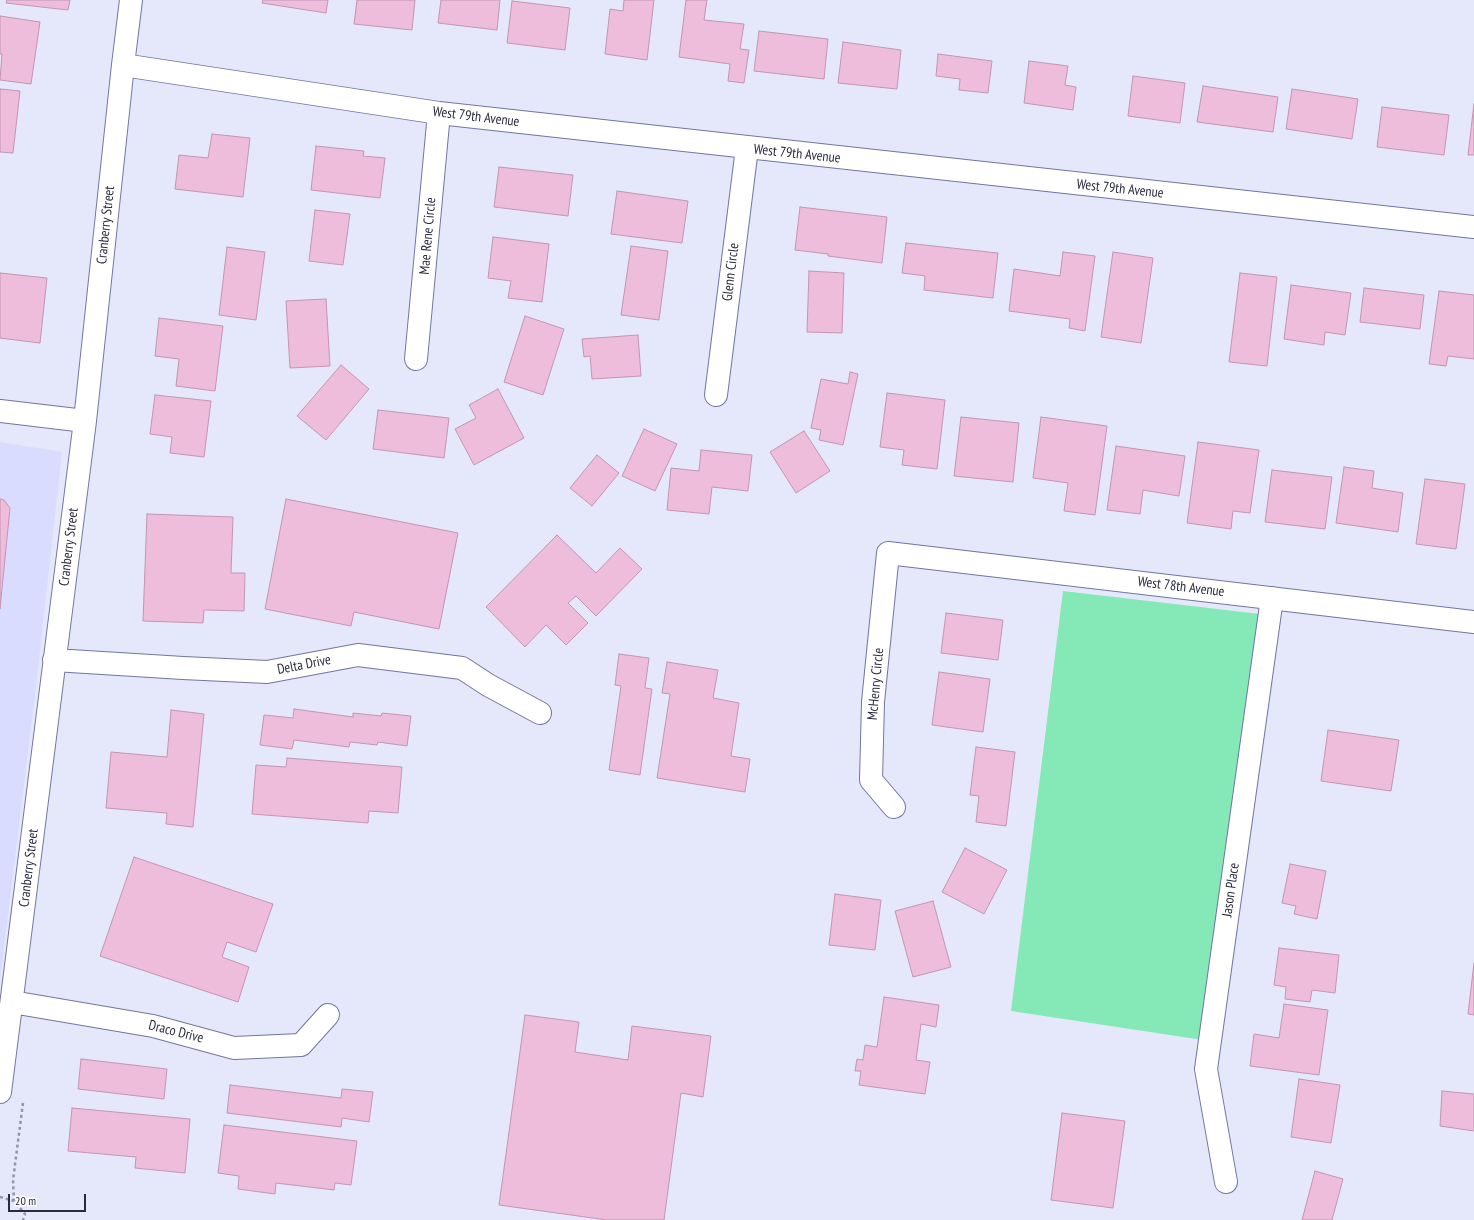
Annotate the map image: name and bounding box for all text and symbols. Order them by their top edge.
street label: West 79th Avenue [432,103,520,131]
street label: West 79th Avenue [753,141,841,167]
street label: West 79th Avenue [1076,176,1164,202]
street label: Cranberry Street [94,185,118,265]
street label: Mae Rene Circle [416,197,440,275]
street label: Glenn Circle [719,242,743,302]
street label: Cranberry Street [56,507,82,587]
street label: West 78th Avenue [1137,573,1225,601]
street label: McHenry Circle [864,647,888,721]
street label: Delta Drive [276,652,332,678]
street label: Cranberry Street [16,828,42,908]
street label: Jason Place [1219,862,1243,918]
street label: Draco Drive [147,1017,205,1047]
scale bar [10,1186,88,1212]
text: 20 m [15,1193,36,1208]

